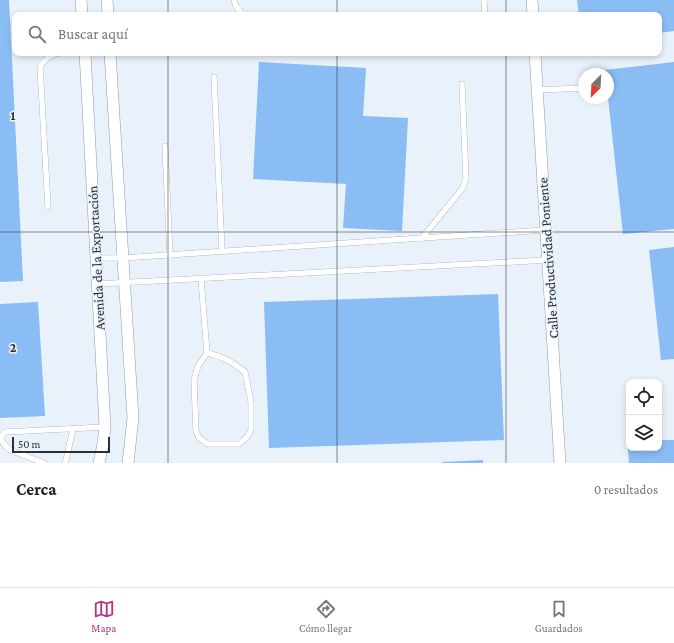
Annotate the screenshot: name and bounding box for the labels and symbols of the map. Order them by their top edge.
north arrow [578,68,614,104]
text: 1 [11,108,16,123]
street label: Calle Productividad Poniente [534,177,562,339]
street label: Avenida de la Exportación [84,185,108,331]
text: 2 [10,340,17,355]
scale bar [12,435,110,454]

